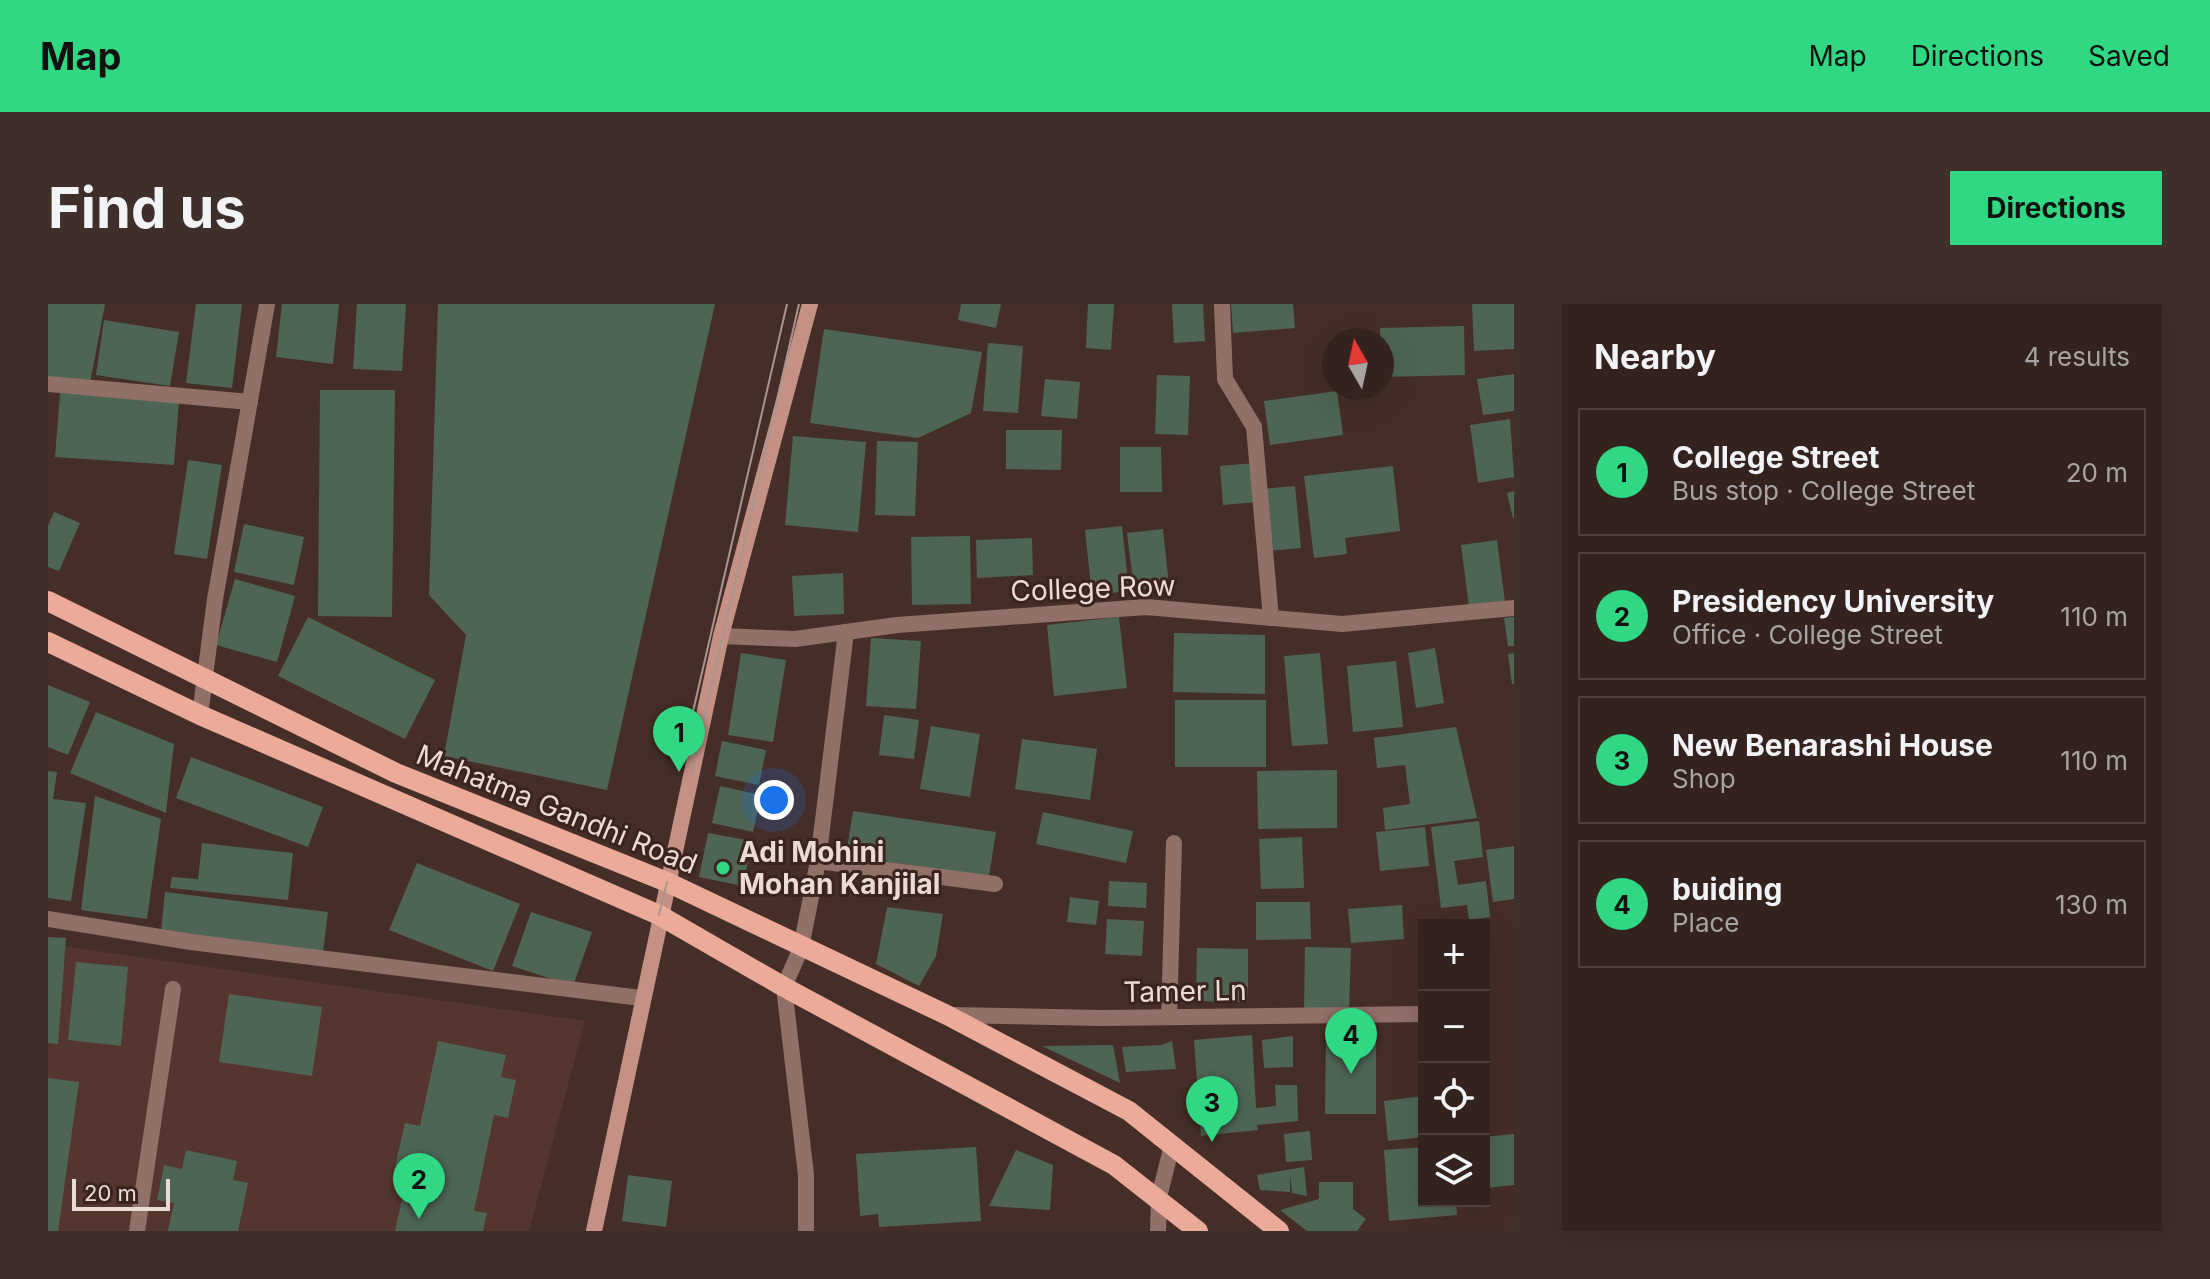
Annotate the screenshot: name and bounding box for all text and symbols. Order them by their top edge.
text: Map [40,33,121,79]
text: Map [1808,39,1867,73]
text: Directions [1911,39,2044,73]
text: Saved [2088,39,2170,73]
button: Directions [1950,171,2162,245]
text: Find us [48,174,246,242]
north arrow [1322,328,1394,400]
text: Nearby [1594,336,1716,377]
text: 4 results [2024,341,2130,372]
text: College Street [1672,439,1880,475]
text: 1 [1616,457,1628,488]
text: 20 m [2066,457,2128,488]
text: Bus stop · College Street [1672,475,1975,506]
street label: College Row [1010,568,1176,608]
text: Presidency University [1672,583,1994,619]
text: 2 [1614,601,1630,632]
text: 110 m [2060,601,2128,632]
text: Office · College Street [1672,619,1943,650]
pin: 1 [653,706,705,772]
text: New Benarashi House [1672,727,1993,763]
street label: Mahatma Gandhi Road [412,737,702,881]
text: 3 [1614,745,1630,776]
text: 110 m [2060,745,2128,776]
text: Shop [1672,763,1736,794]
your location [754,780,794,820]
place label: Adi Mohini Mohan Kanjilal [739,835,940,901]
marker: Adi Mohini Mohan Kanjilal [714,859,732,877]
text: buiding [1672,871,1782,907]
text: 4 [1613,889,1631,920]
text: 130 m [2055,889,2128,920]
text: Place [1672,907,1740,938]
map controls [1418,919,1490,1207]
button: + [1418,919,1490,991]
street label: Tamer Ln [1123,973,1247,1009]
button: − [1418,991,1490,1063]
pin: 4 [1325,1008,1377,1074]
button: locate [1418,1063,1490,1135]
pin: 3 [1186,1076,1238,1142]
button: layers [1418,1135,1490,1207]
pin: 2 [393,1153,445,1219]
scale bar [72,1175,170,1211]
text: 20 m [84,1180,137,1206]

